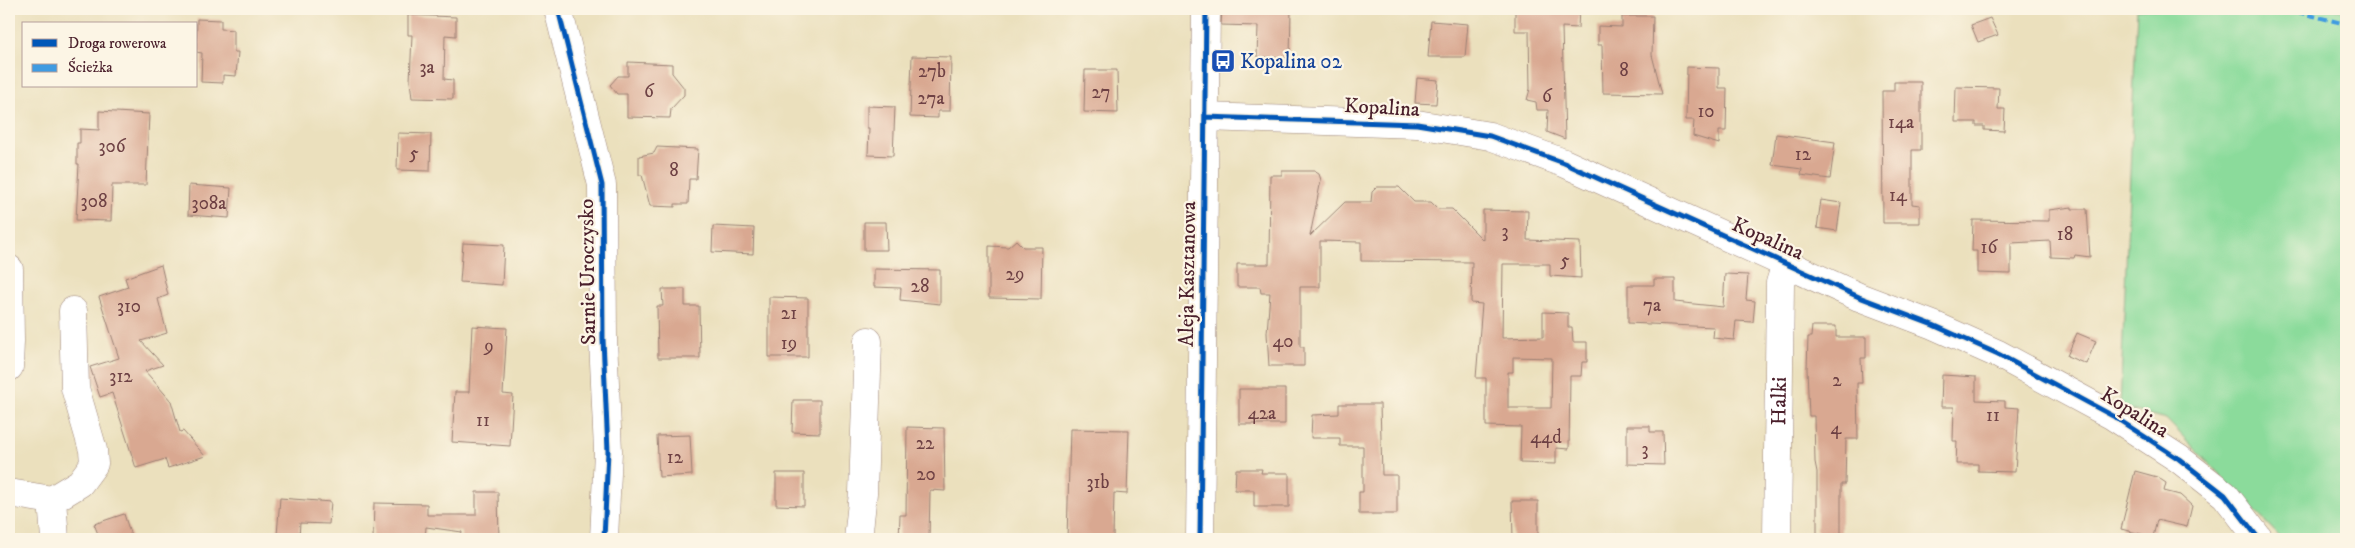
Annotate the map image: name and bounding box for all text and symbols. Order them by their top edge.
legend [22,22,198,88]
text: Droga rowerowa [68,34,167,53]
bus stop icon: Kopalina 02 [1210,48,1236,74]
place label: Kopalina 02 [1240,49,1343,75]
house number: 3a [419,56,435,79]
text: Ścieżka [68,57,113,77]
house number: 8 [1619,59,1629,82]
house number: 27b [918,60,946,83]
house number: 6 [644,80,655,103]
house number: 27 [1092,81,1110,104]
house number: 6 [1542,85,1553,108]
house number: 27a [918,87,944,110]
street label: Kopalina [1343,93,1421,123]
house number: 10 [1697,100,1715,123]
house number: 14a [1888,111,1914,134]
house number: 306 [98,135,127,158]
house number: 5 [409,142,419,165]
house number: 12 [1795,143,1812,166]
house number: 8 [669,159,679,182]
house number: 14 [1889,184,1908,207]
house number: 308 [81,190,107,213]
house number: 308a [192,192,226,215]
street label: Sarnie Uroczysko [574,199,602,345]
street label: Aleja Kasztanowa [1174,201,1202,347]
street label: Kopalina [1728,212,1808,266]
house number: 3 [1501,220,1509,243]
house number: 18 [2057,223,2073,246]
house number: 16 [1981,236,1999,259]
house number: 5 [1560,249,1570,272]
house number: 29 [1006,263,1024,286]
house number: 28 [911,275,929,298]
house number: 7a [1643,294,1661,317]
house number: 310 [117,295,141,318]
house number: 21 [781,302,797,325]
house number: 40 [1272,330,1294,353]
house number: 19 [781,332,797,355]
house number: 9 [483,335,494,358]
house number: 312 [109,365,133,388]
house number: 2 [1832,369,1842,392]
street label: Halki [1766,377,1793,426]
street label: Kopalina [2095,382,2174,444]
house number: 42a [1248,402,1276,425]
house number: 11 [1986,404,2000,427]
house number: 11 [476,409,490,432]
house number: 4 [1831,417,1843,440]
house number: 44d [1530,426,1562,449]
house number: 22 [916,432,935,455]
house number: 3 [1641,438,1649,461]
house number: 12 [667,446,684,469]
house number: 20 [916,463,936,486]
house number: 31b [1087,471,1110,494]

